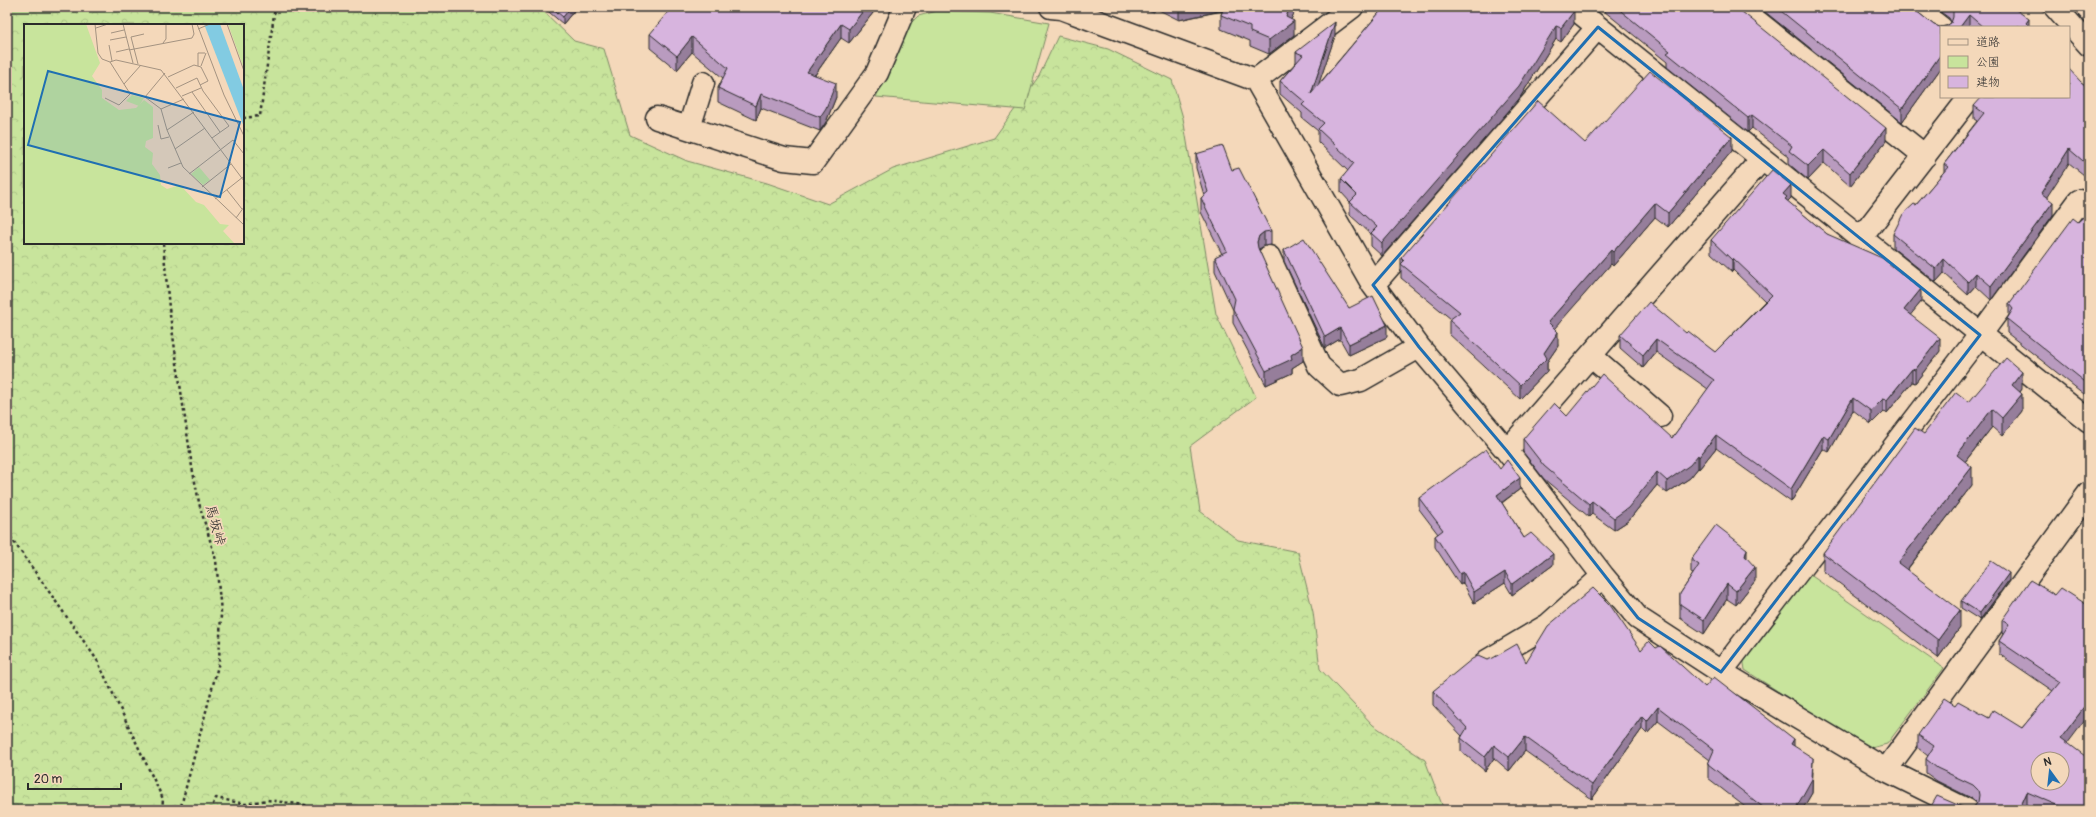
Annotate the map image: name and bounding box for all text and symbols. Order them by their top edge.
inset map [24,24,244,244]
legend [1940,26,2070,98]
text: 道路 [1976,35,2000,50]
text: 公園 [1976,55,2000,70]
text: 建物 [1976,75,2000,90]
street label: 馬坂峠 [202,503,229,548]
north arrow [2030,751,2070,791]
text: N [2042,754,2053,769]
scale bar [28,765,121,791]
text: 20 m [34,772,63,787]

